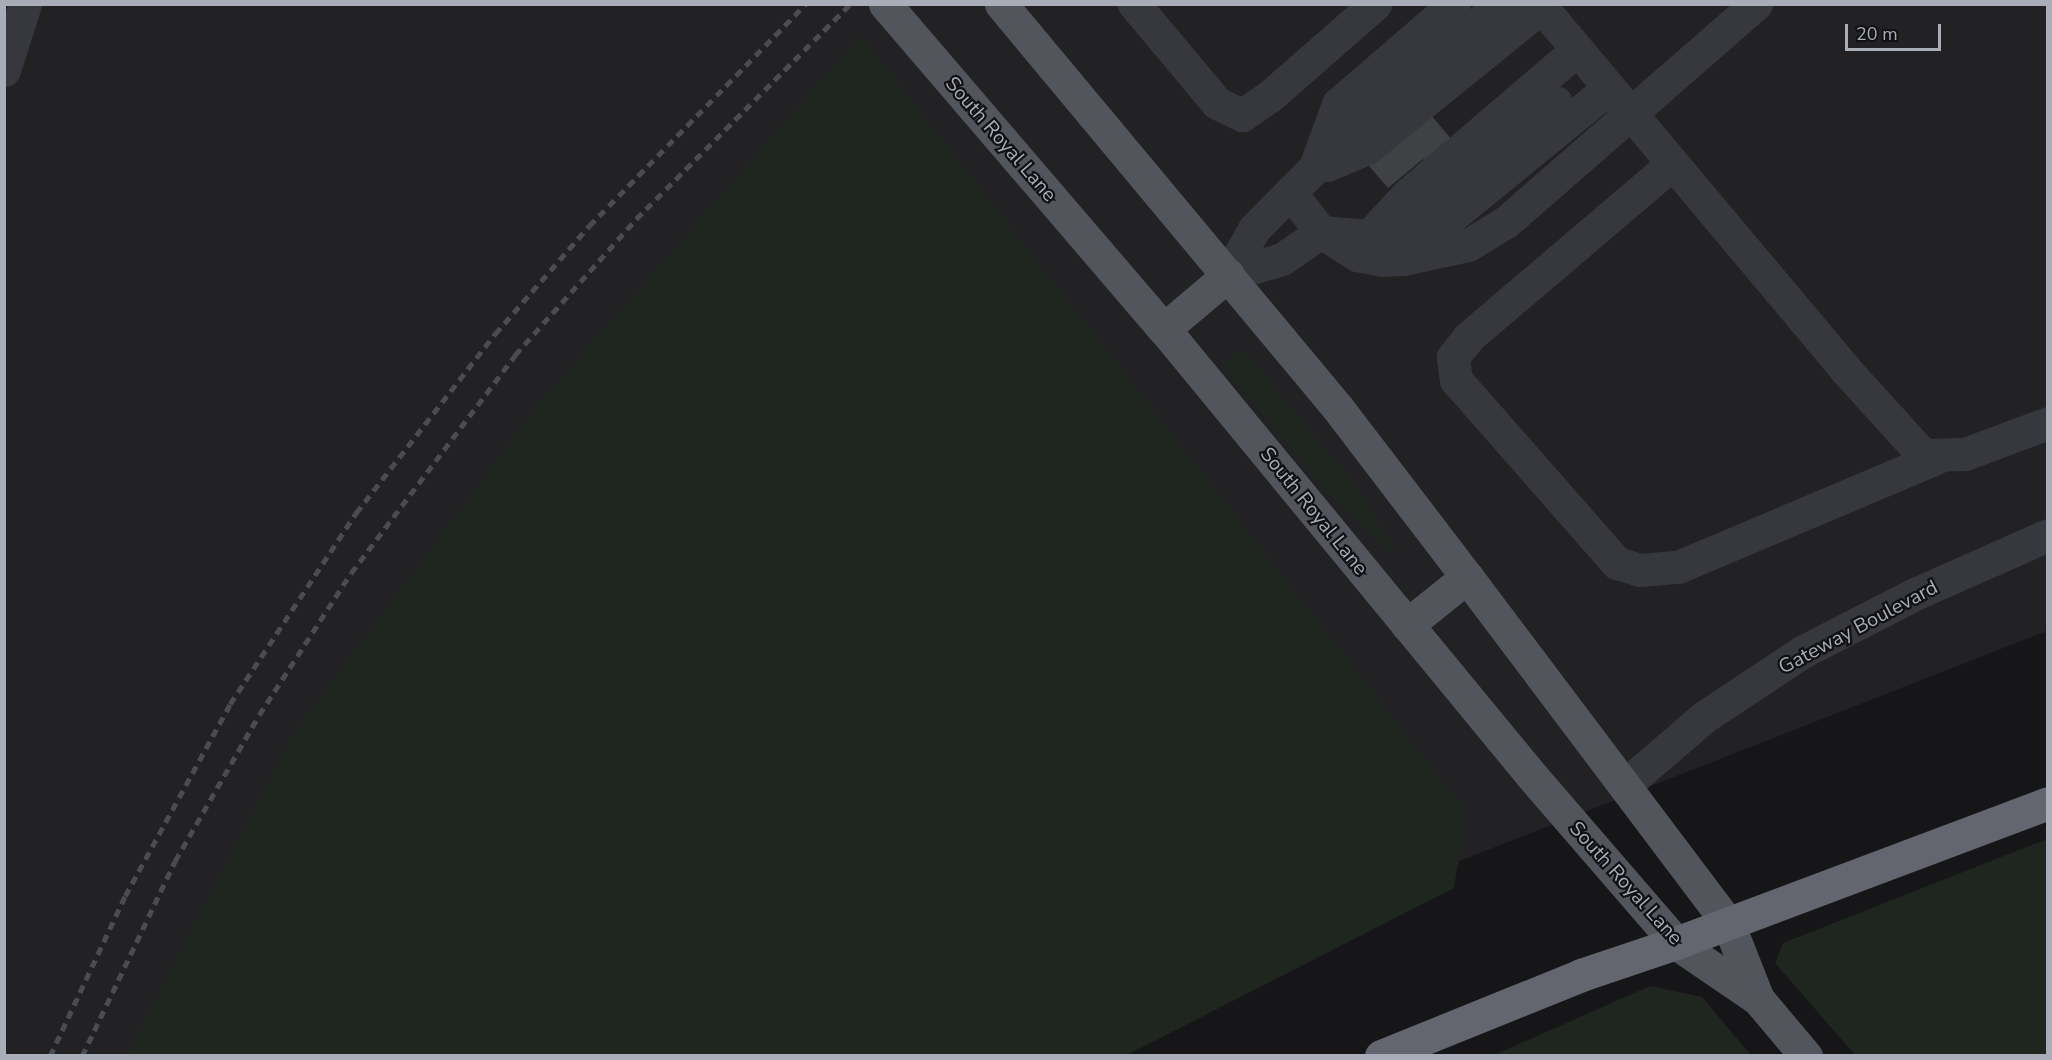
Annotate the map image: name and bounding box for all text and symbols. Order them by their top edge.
scale bar [1848,12,1944,50]
text: 20 m [1856,22,1898,46]
street label: South Royal Lane [940,72,1062,206]
street label: South Royal Lane [1255,442,1373,580]
street label: Gateway Boulevard [1774,575,1942,679]
street label: South Royal Lane [1564,816,1688,950]

